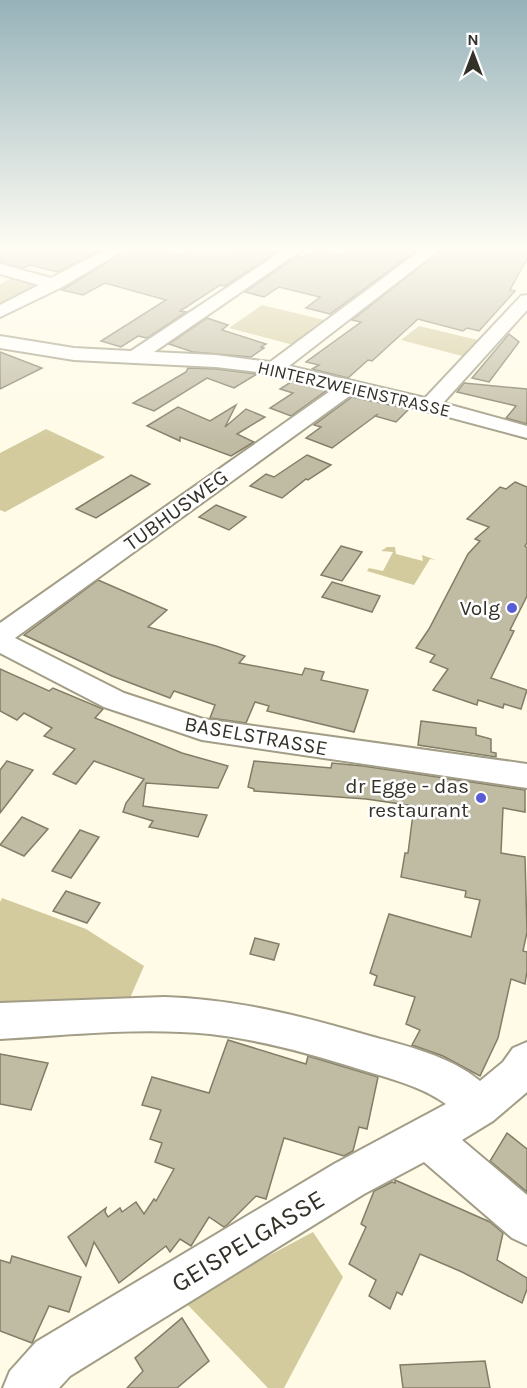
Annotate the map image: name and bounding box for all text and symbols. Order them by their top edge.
north arrow [443,24,503,84]
text: N [467,30,479,49]
street label: HINTERZWEIENSTRASSE [256,356,452,422]
street label: TUBHUSWEG [120,464,232,556]
place label: Volg [460,596,500,620]
marker: Volg [505,601,519,615]
street label: BASELSTRASSE [183,712,329,760]
place label: dr Egge - das restaurant [345,774,469,822]
marker: dr Egge - das restaurant [474,791,488,805]
street label: GEISPELGASSE [166,1183,330,1299]

